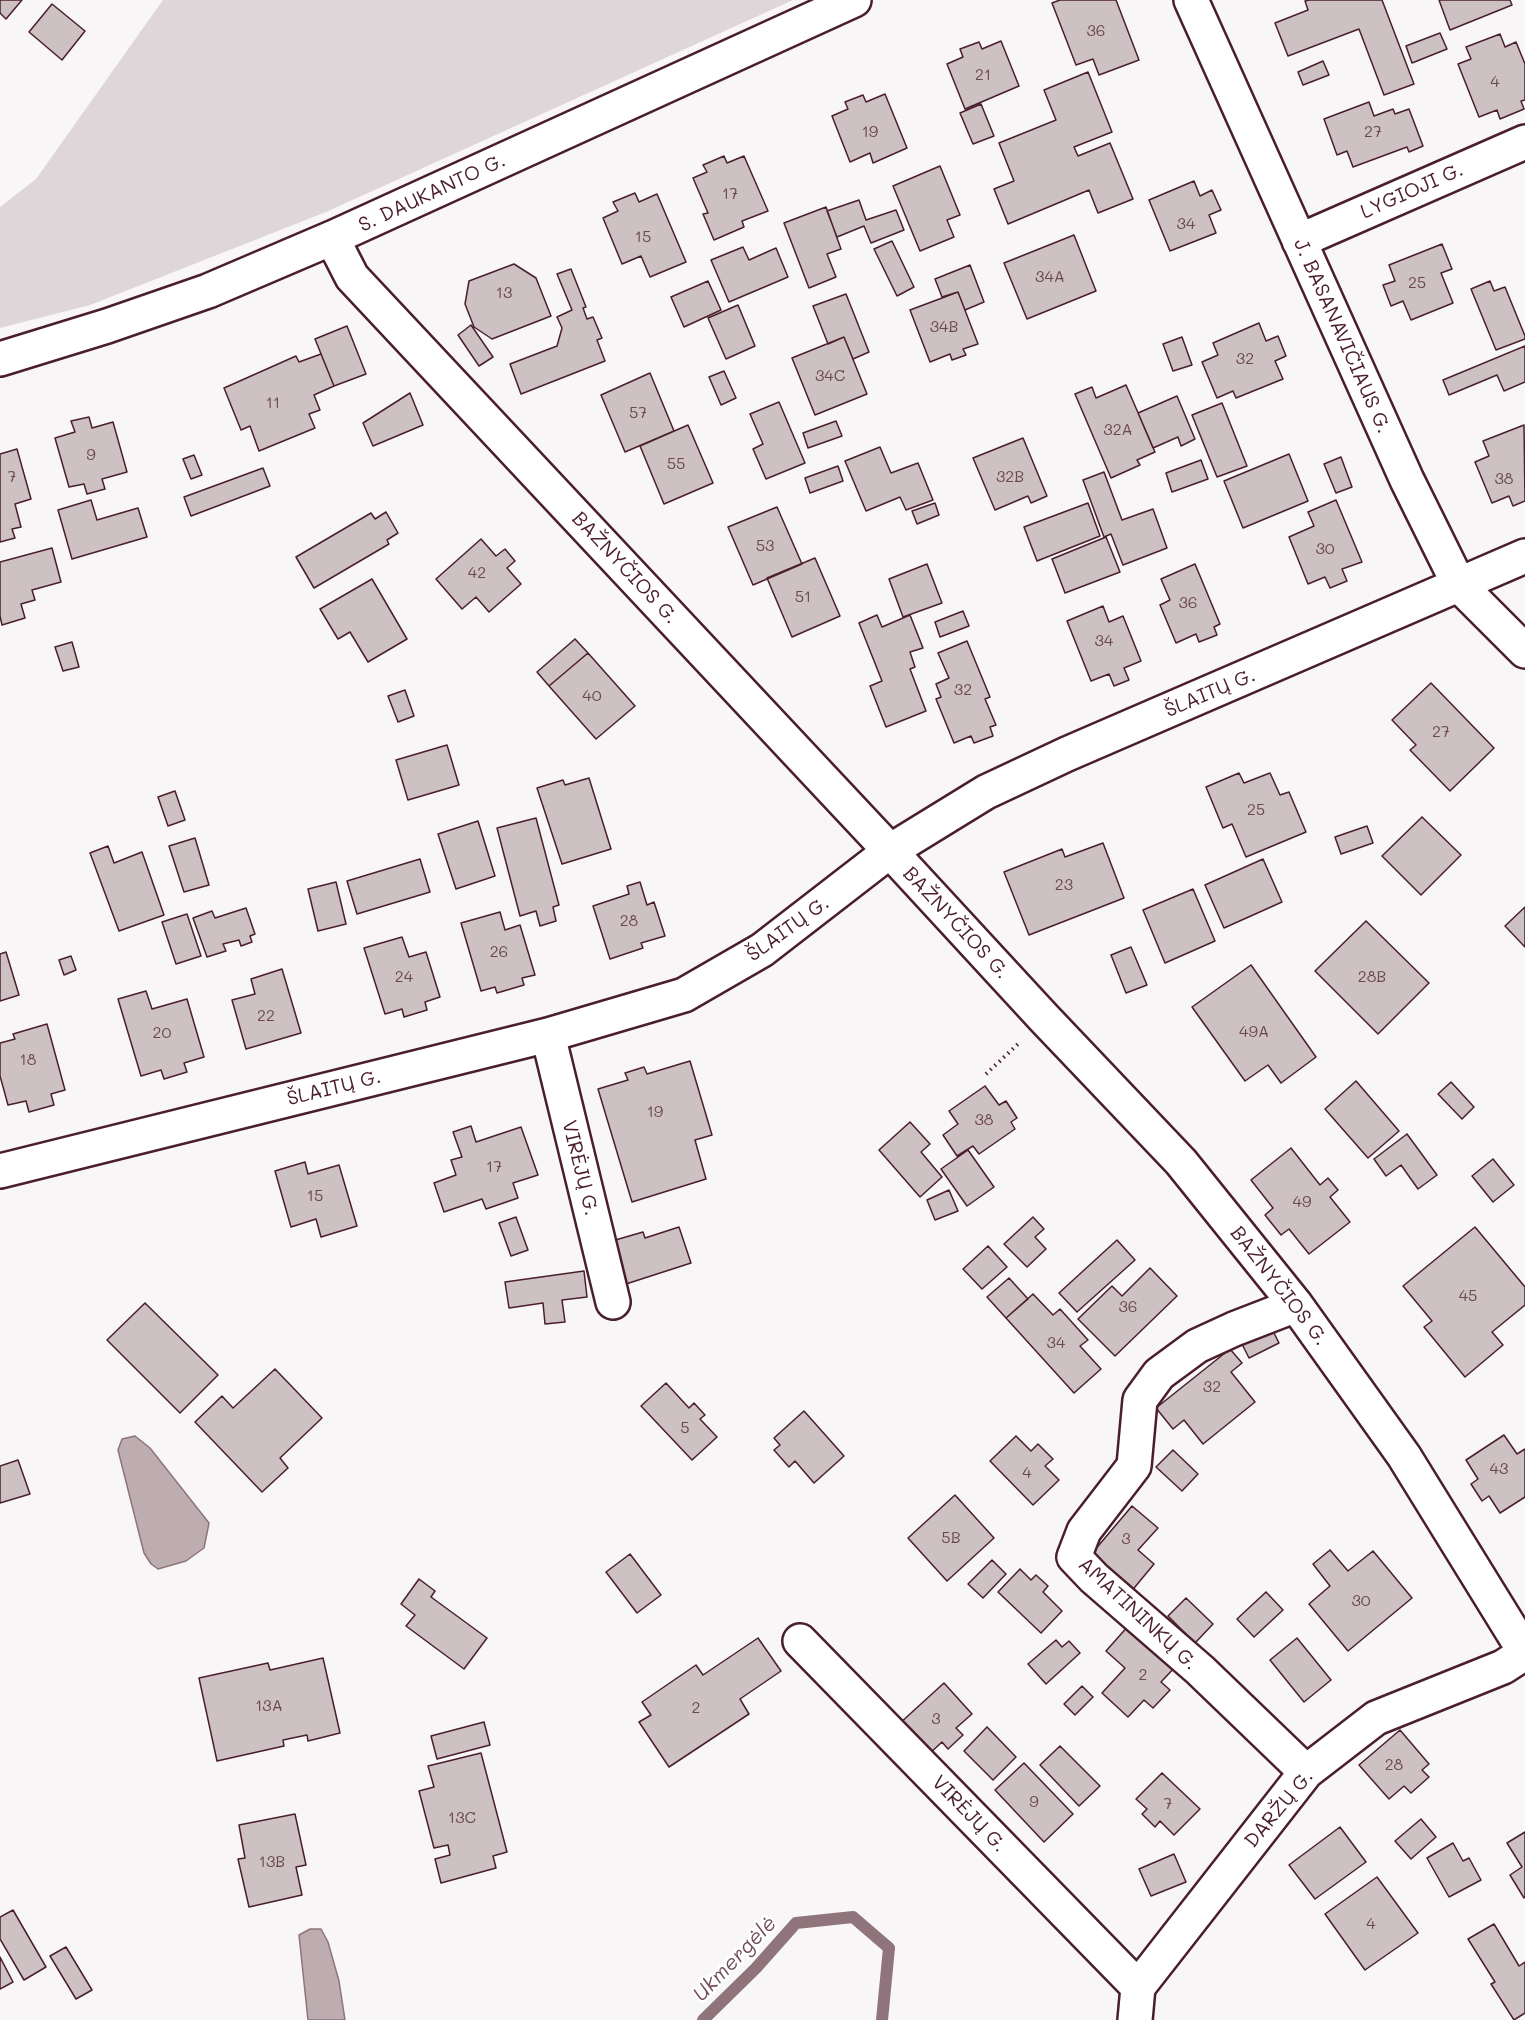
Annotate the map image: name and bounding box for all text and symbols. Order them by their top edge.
house number: 36 [1086,21,1106,41]
house number: 21 [975,65,991,85]
house number: 4 [1490,72,1500,92]
house number: 19 [862,122,878,142]
house number: 27 [1364,122,1382,142]
street label: S. DAUKANTO G. [355,148,509,238]
street label: LYGIOJI G. [1357,158,1467,224]
house number: 17 [722,184,738,204]
house number: 34 [1177,214,1195,234]
house number: 15 [635,227,651,247]
street label: J. BASANAVIČIAUS G. [1288,235,1396,437]
house number: 34A [1035,267,1065,287]
house number: 25 [1408,273,1426,293]
house number: 13 [496,283,512,303]
house number: 34B [930,317,958,337]
house number: 32 [1236,349,1254,369]
house number: 34C [815,366,845,386]
house number: 11 [266,393,280,413]
house number: 57 [629,403,647,423]
house number: 32A [1103,420,1133,440]
house number: 9 [86,445,96,465]
house number: 55 [667,454,685,474]
house number: 7 [8,467,16,487]
house number: 32B [996,467,1024,487]
house number: 38 [1494,469,1514,489]
street label: BAŽNYČIOS G. [567,507,683,629]
house number: 53 [756,536,774,556]
house number: 30 [1315,539,1335,559]
house number: 42 [468,563,486,583]
house number: 51 [795,587,811,607]
house number: 36 [1178,593,1198,613]
house number: 34 [1095,631,1113,651]
street label: ŠLAITŲ G. [1161,663,1259,723]
house number: 32 [954,680,972,700]
house number: 40 [582,686,602,706]
house number: 27 [1432,722,1450,742]
house number: 25 [1247,800,1265,820]
street label: BAŽNYČIOS G. [898,862,1014,984]
house number: 23 [1055,875,1073,895]
street label: ŠLAITŲ G. [742,891,834,967]
house number: 28 [620,911,638,931]
house number: 26 [490,942,508,962]
house number: 24 [395,967,413,987]
house number: 28B [1358,967,1386,987]
house number: 22 [257,1006,275,1026]
house number: 49A [1239,1022,1269,1042]
house number: 20 [153,1023,171,1043]
house number: 18 [20,1050,36,1070]
street label: ŠLAITŲ G. [285,1065,383,1111]
house number: 19 [647,1102,663,1122]
house number: 38 [974,1110,994,1130]
street label: VIRĖJŲ G. [557,1118,603,1218]
house number: 17 [486,1157,502,1177]
house number: 15 [307,1186,323,1206]
house number: 49 [1293,1192,1311,1212]
street label: BAŽNYČIOS G. [1225,1222,1333,1350]
house number: 45 [1459,1286,1477,1306]
house number: 36 [1118,1297,1138,1317]
house number: 34 [1047,1333,1065,1353]
house number: 32 [1203,1377,1221,1397]
house number: 5 [680,1418,690,1438]
house number: 43 [1490,1459,1508,1479]
house number: 4 [1022,1463,1032,1483]
house number: 5B [941,1528,961,1548]
house number: 3 [1121,1529,1131,1549]
street label: AMATININKŲ G. [1073,1553,1203,1675]
house number: 30 [1351,1591,1371,1611]
house number: 2 [1139,1665,1147,1685]
house number: 13A [255,1696,283,1716]
house number: 2 [692,1698,700,1718]
house number: 3 [931,1709,941,1729]
house number: 28 [1385,1755,1403,1775]
street label: DARŽŲ G. [1239,1765,1319,1853]
street label: VIRĖJŲ G. [927,1771,1011,1857]
house number: 9 [1029,1792,1039,1812]
house number: 7 [1164,1794,1172,1814]
house number: 13C [448,1808,476,1828]
house number: 13B [259,1852,285,1872]
water label: Ukmergėlė [688,1911,782,2007]
house number: 4 [1366,1914,1376,1934]

